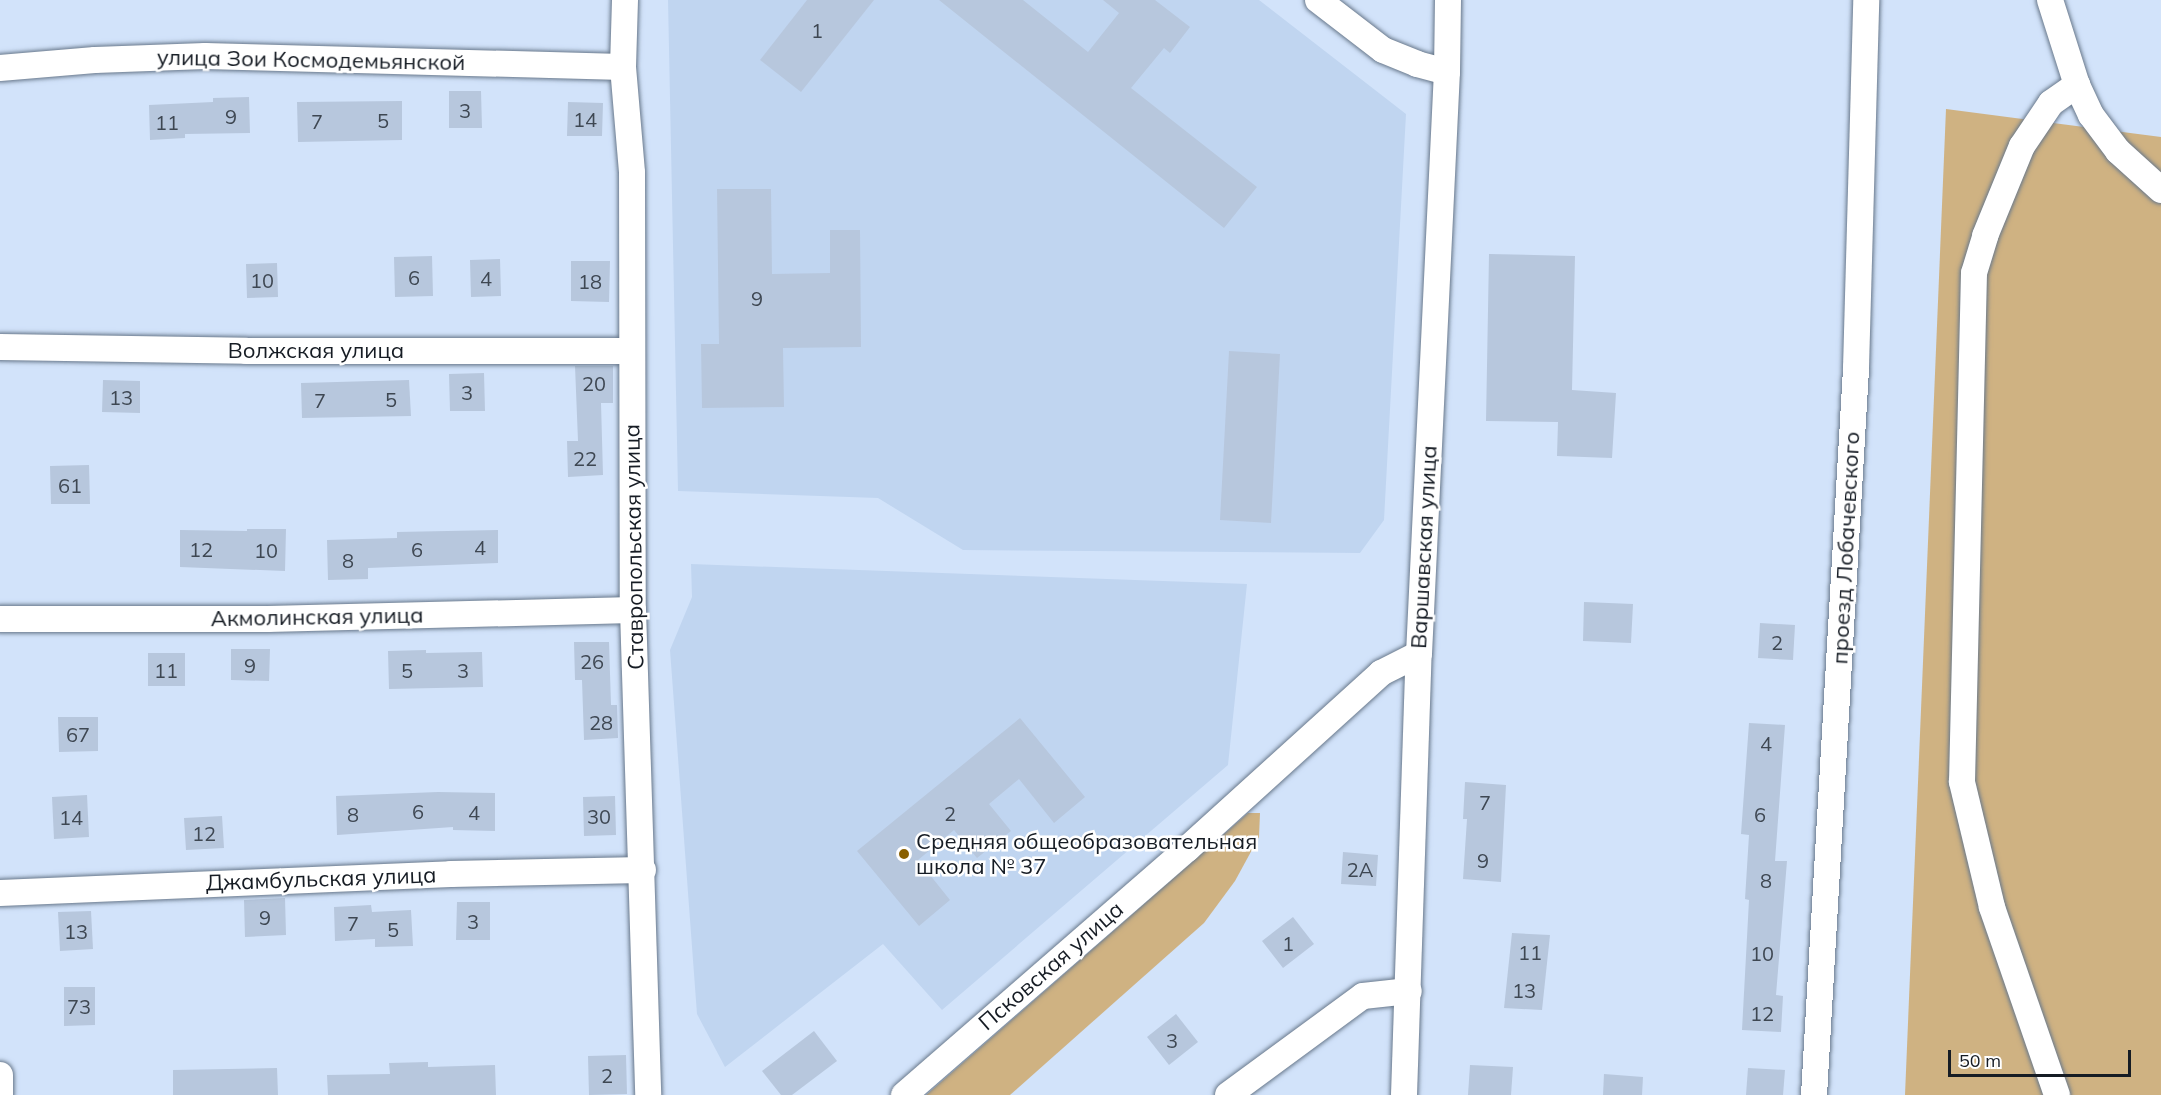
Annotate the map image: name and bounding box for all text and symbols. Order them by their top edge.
house number: 1 [811,18,823,42]
street label: улица Зои Космодемьянской [157,44,465,76]
house number: 3 [459,98,471,122]
house number: 9 [225,104,237,128]
house number: 14 [573,107,597,131]
house number: 5 [377,108,389,132]
house number: 7 [311,109,323,133]
house number: 11 [155,110,179,134]
house number: 6 [408,265,420,289]
house number: 4 [480,266,492,290]
house number: 10 [250,268,274,292]
house number: 18 [578,269,602,293]
house number: 9 [751,286,763,310]
street label: Волжская улица [228,338,404,364]
house number: 20 [582,371,606,395]
house number: 3 [461,380,473,404]
house number: 13 [109,385,133,409]
house number: 5 [385,387,397,411]
house number: 7 [314,388,326,412]
street label: Ставропольская улица [619,424,649,670]
street label: проезд Лобачевского [1827,431,1865,665]
street label: Варшавская улица [1405,445,1443,649]
house number: 22 [573,446,597,470]
house number: 61 [58,473,82,497]
house number: 4 [474,535,486,559]
house number: 12 [189,537,213,561]
house number: 6 [411,537,423,561]
house number: 10 [254,538,278,562]
house number: 8 [342,548,354,572]
street label: Акмолинская улица [210,602,424,632]
house number: 2 [1771,630,1783,654]
house number: 26 [580,649,604,673]
house number: 9 [244,653,256,677]
house number: 11 [154,658,178,682]
house number: 5 [401,658,413,682]
house number: 3 [457,658,469,682]
house number: 28 [589,710,613,734]
house number: 67 [66,722,90,746]
house number: 4 [1760,731,1772,755]
house number: 7 [1479,790,1491,814]
house number: 6 [412,799,424,823]
house number: 4 [468,800,480,824]
house number: 2 [944,801,956,825]
house number: 8 [347,802,359,826]
house number: 6 [1754,802,1766,826]
house number: 30 [587,804,611,828]
house number: 14 [59,805,83,829]
house number: 12 [192,821,216,845]
place label: Средняя общеобразовательная школа № 37 [916,828,1257,879]
marker: Средняя общеобразовательная школа № 37 [897,847,911,861]
house number: 9 [1477,848,1489,872]
house number: 2А [1347,857,1373,881]
street label: Джамбульская улица [205,862,437,896]
house number: 8 [1760,868,1772,892]
street label: Псковская улица [973,896,1129,1036]
house number: 9 [259,905,271,929]
house number: 3 [467,909,479,933]
house number: 7 [347,911,359,935]
house number: 5 [387,917,399,941]
house number: 13 [64,919,88,943]
house number: 1 [1282,931,1294,955]
house number: 11 [1518,940,1542,964]
house number: 10 [1750,941,1774,965]
house number: 13 [1512,978,1536,1002]
house number: 73 [67,994,91,1018]
house number: 12 [1750,1001,1774,1025]
house number: 3 [1166,1028,1178,1052]
scale bar [1951,1038,2134,1076]
text: 50 m [1959,1049,2001,1072]
house number: 2 [601,1063,613,1087]

